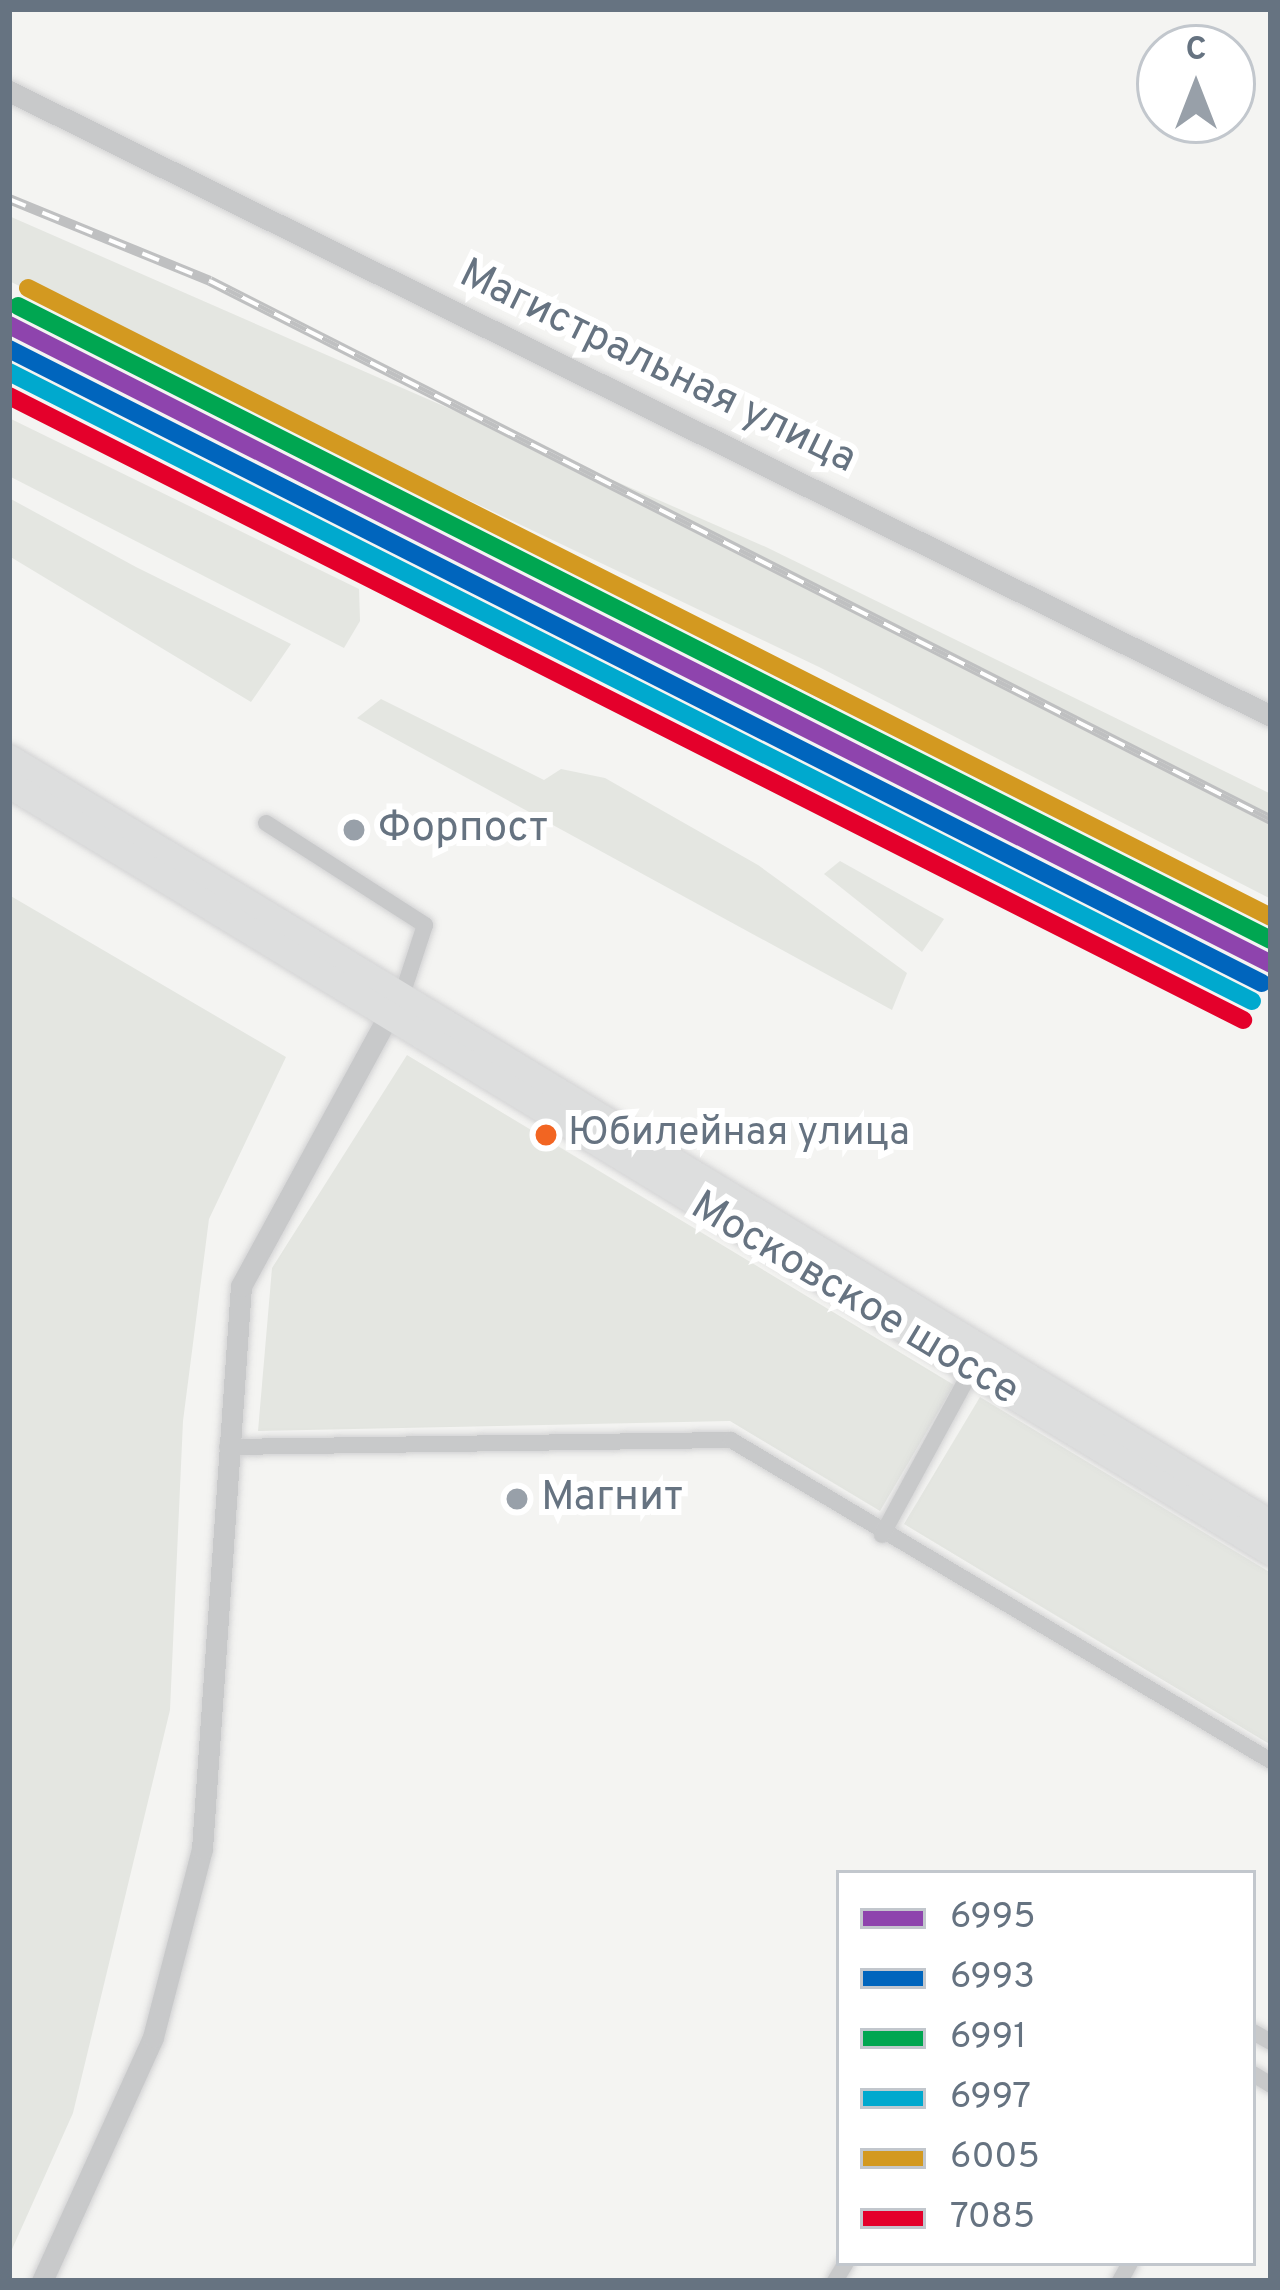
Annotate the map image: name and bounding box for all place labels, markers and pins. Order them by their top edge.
place label: Форпост [378,805,548,855]
marker: Форпост [341,817,367,843]
place label: Юбилейная улица [568,1112,910,1158]
marker: Юбилейная улица [535,1124,557,1146]
place label: Магнит [541,1474,683,1524]
marker: Магнит [504,1486,530,1512]

